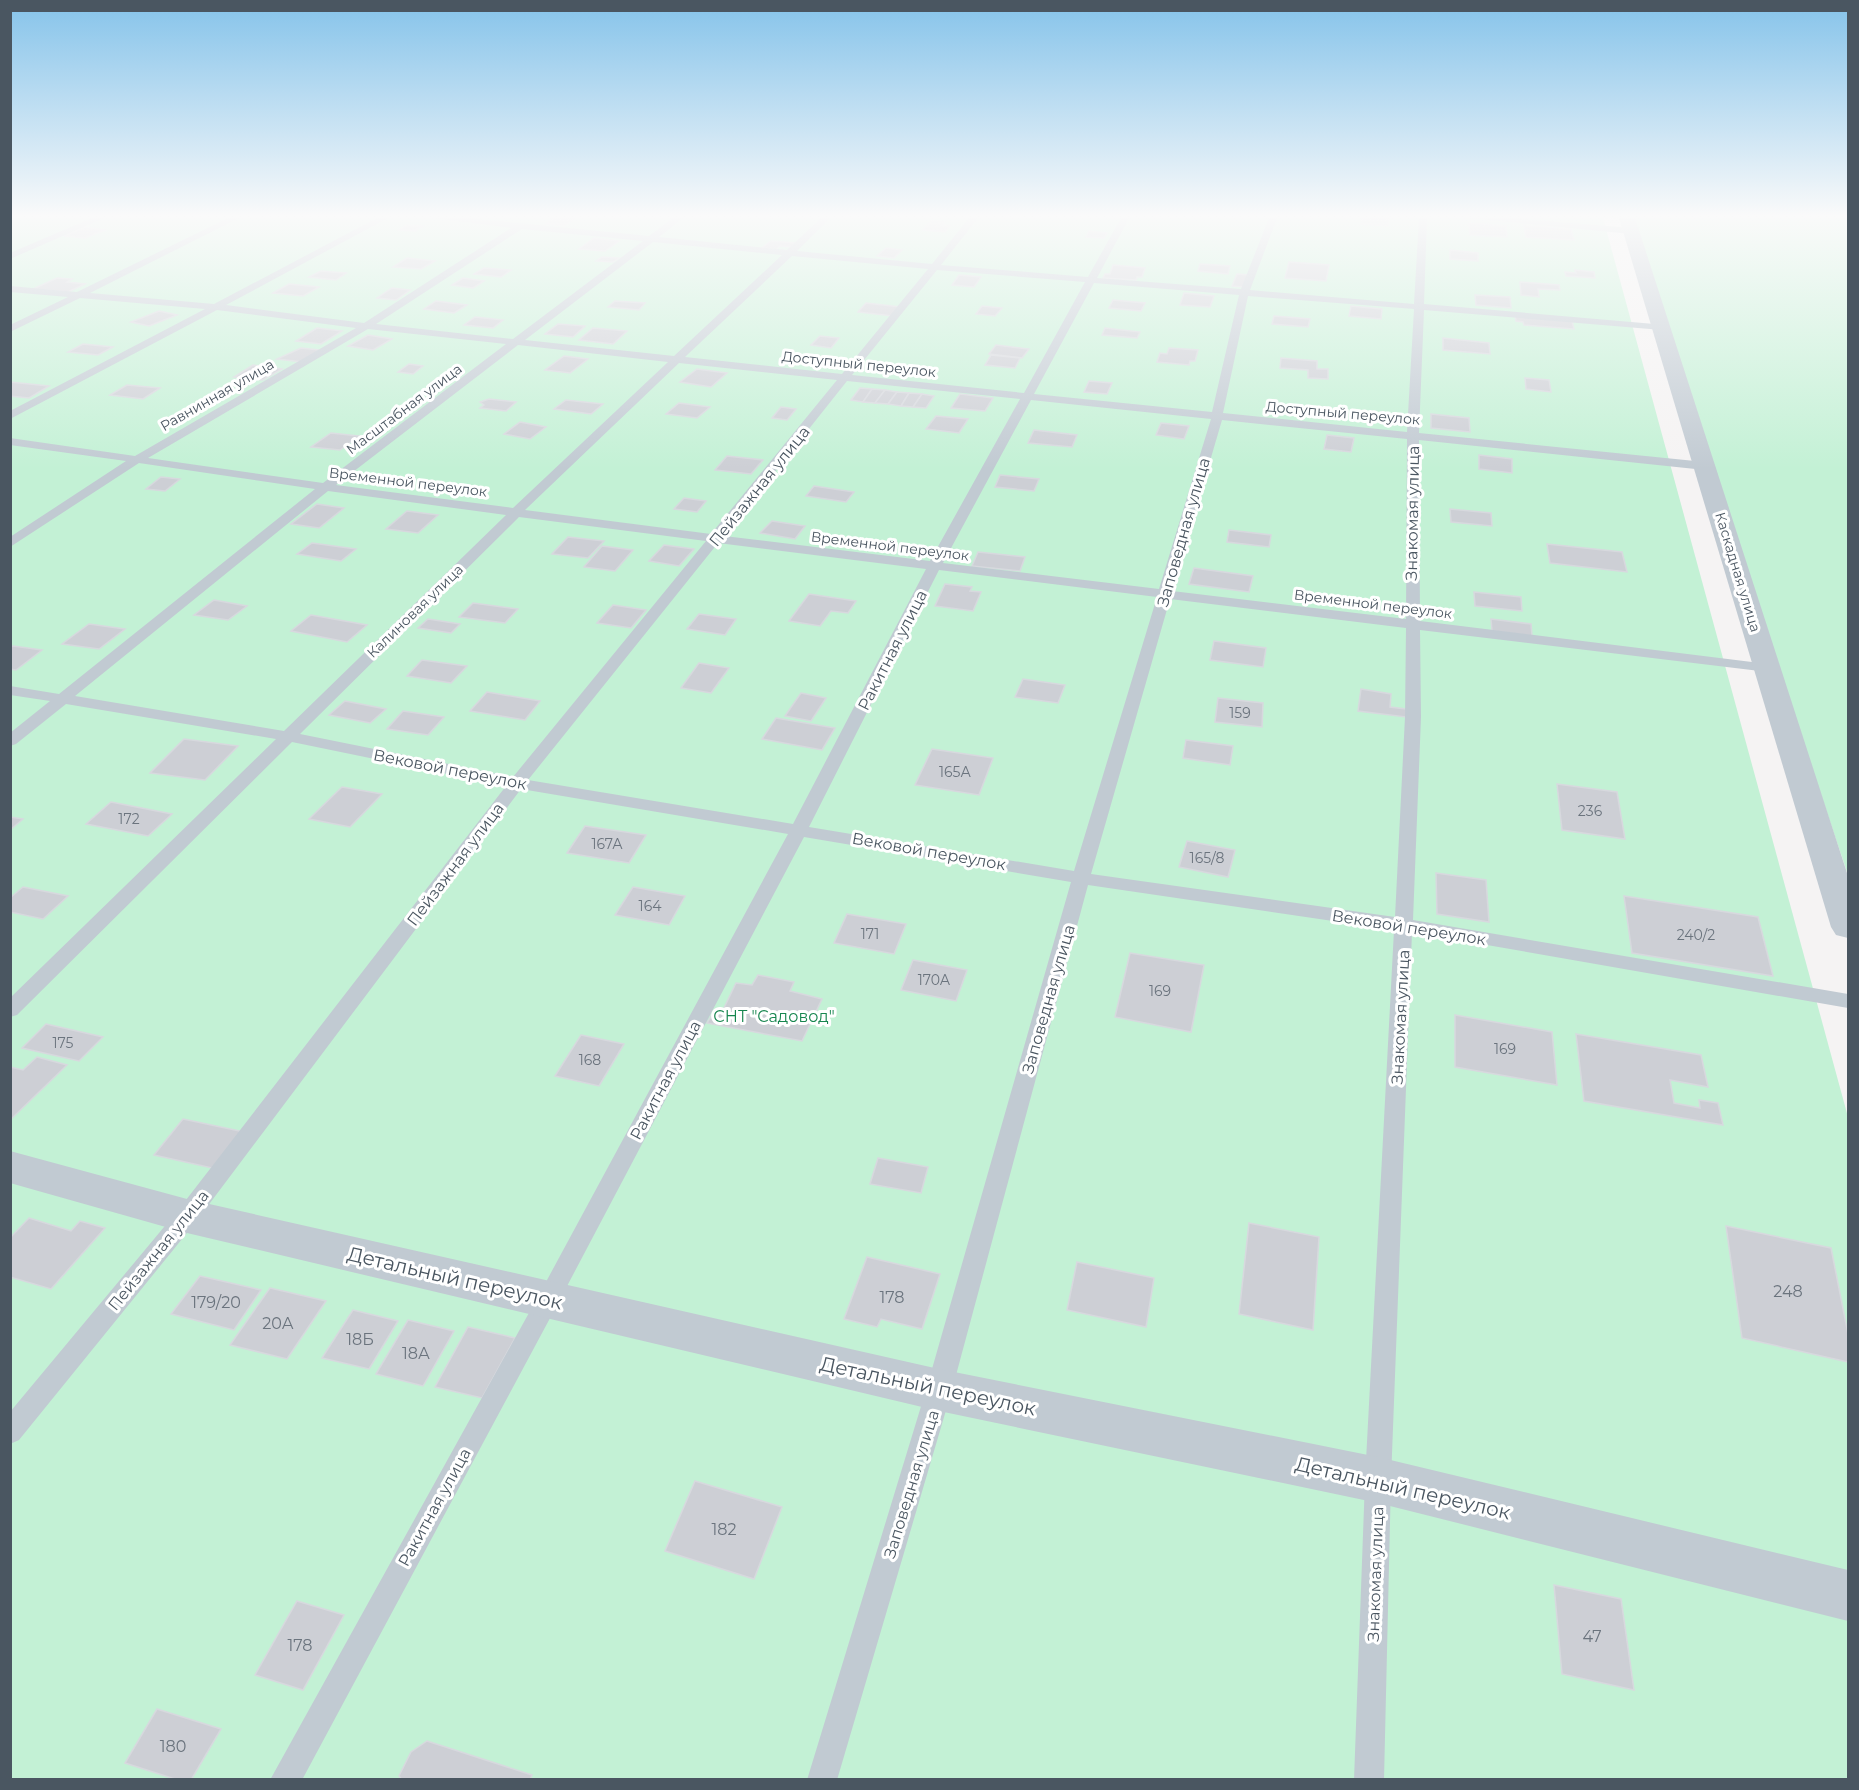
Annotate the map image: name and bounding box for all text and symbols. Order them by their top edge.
street label: Доступный переулок [781,347,937,381]
street label: Равнинная улица [157,355,277,435]
street label: Масштабная улица [343,360,465,458]
street label: Доступный переулок [1265,397,1421,429]
street label: Пейзажная улица [705,422,814,550]
street label: Знакомая улица [1402,445,1423,581]
street label: Заповедная улица [1153,455,1214,609]
street label: Временной переулок [328,463,488,501]
street label: Каскадная улица [1711,510,1765,634]
street label: Временной переулок [810,527,970,565]
street label: Калиновая улица [363,560,467,662]
street label: Временной переулок [1293,585,1453,623]
street label: Ракитная улица [854,587,931,713]
house number: 159 [1229,704,1251,722]
street label: Вековой переулок [372,745,529,794]
house number: 165А [939,763,972,781]
street label: Пейзажная улица [403,799,508,930]
house number: 236 [1578,802,1603,820]
house number: 172 [118,810,140,828]
street label: Вековой переулок [851,829,1008,874]
house number: 167А [591,835,623,853]
house number: 165/8 [1190,849,1224,867]
house number: 164 [639,897,662,915]
street label: Вековой переулок [1331,906,1488,949]
street label: Заповедная улица [1018,922,1079,1076]
house number: 171 [861,925,879,943]
house number: 240/2 [1677,926,1715,944]
street label: Знакомая улица [1387,949,1414,1085]
house number: 170А [918,971,951,989]
house number: 169 [1149,982,1171,1000]
park label: СНТ "Садовод" [713,1007,835,1026]
street label: Ракитная улица [626,1017,705,1143]
house number: 175 [53,1034,74,1052]
house number: 169 [1494,1040,1516,1058]
house number: 168 [579,1051,601,1069]
street label: Пейзажная улица [104,1186,213,1314]
street label: Детальный переулок [345,1242,565,1315]
house number: 248 [1773,1282,1803,1301]
house number: 178 [879,1288,905,1307]
house number: 179/20 [191,1293,241,1312]
house number: 20А [262,1314,294,1333]
house number: 18Б [346,1330,374,1349]
house number: 18А [402,1344,430,1363]
street label: Детальный переулок [818,1351,1039,1421]
street label: Заповедная улица [880,1408,943,1561]
street label: Ракитная улица [394,1445,475,1570]
street label: Детальный переулок [1293,1452,1513,1525]
street label: Знакомая улица [1364,1506,1387,1642]
house number: 182 [711,1520,737,1539]
house number: 47 [1582,1627,1602,1646]
house number: 178 [287,1636,313,1655]
house number: 180 [160,1737,186,1756]

